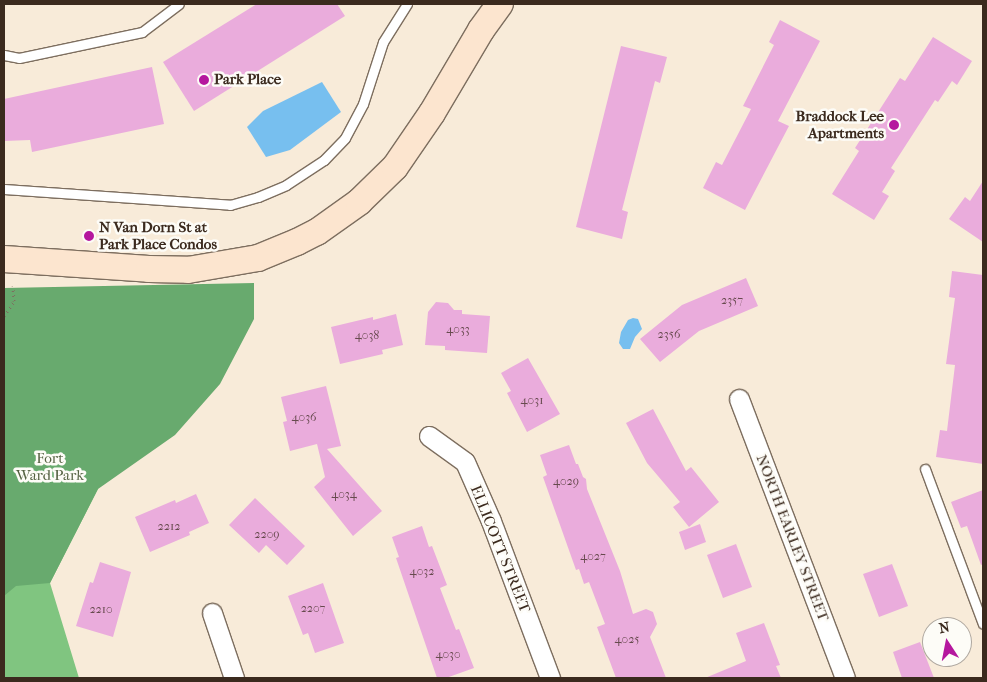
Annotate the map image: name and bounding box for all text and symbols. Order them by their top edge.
place label: Park Place [214,71,281,89]
marker: Park Place [198,74,210,86]
place label: Braddock Lee Apartments [796,107,884,142]
marker: Braddock Lee Apartments [888,119,900,131]
place label: N Van Dorn St at Park Place Condos [99,218,217,253]
marker: N Van Dorn St at Park Place Condos [83,230,95,242]
house number: 2357 [721,294,743,308]
house number: 4033 [446,323,470,337]
house number: 2356 [658,328,680,342]
house number: 4038 [355,329,379,343]
house number: 4031 [521,394,543,408]
house number: 4036 [291,411,317,425]
park label: Fort Ward Park [16,449,84,484]
street label: NORTH EARLEY STREET [752,452,832,624]
house number: 4029 [553,475,579,489]
street label: ELLICOTT STREET [466,483,534,615]
house number: 4034 [331,488,357,502]
house number: 2212 [158,520,180,534]
house number: 2209 [254,528,280,542]
house number: 4027 [580,550,606,564]
house number: 4032 [410,565,434,579]
house number: 2207 [301,602,325,616]
house number: 2210 [89,603,113,617]
north arrow [922,617,972,667]
text: N [937,618,951,637]
house number: 4025 [614,633,640,647]
house number: 4030 [435,648,461,662]

